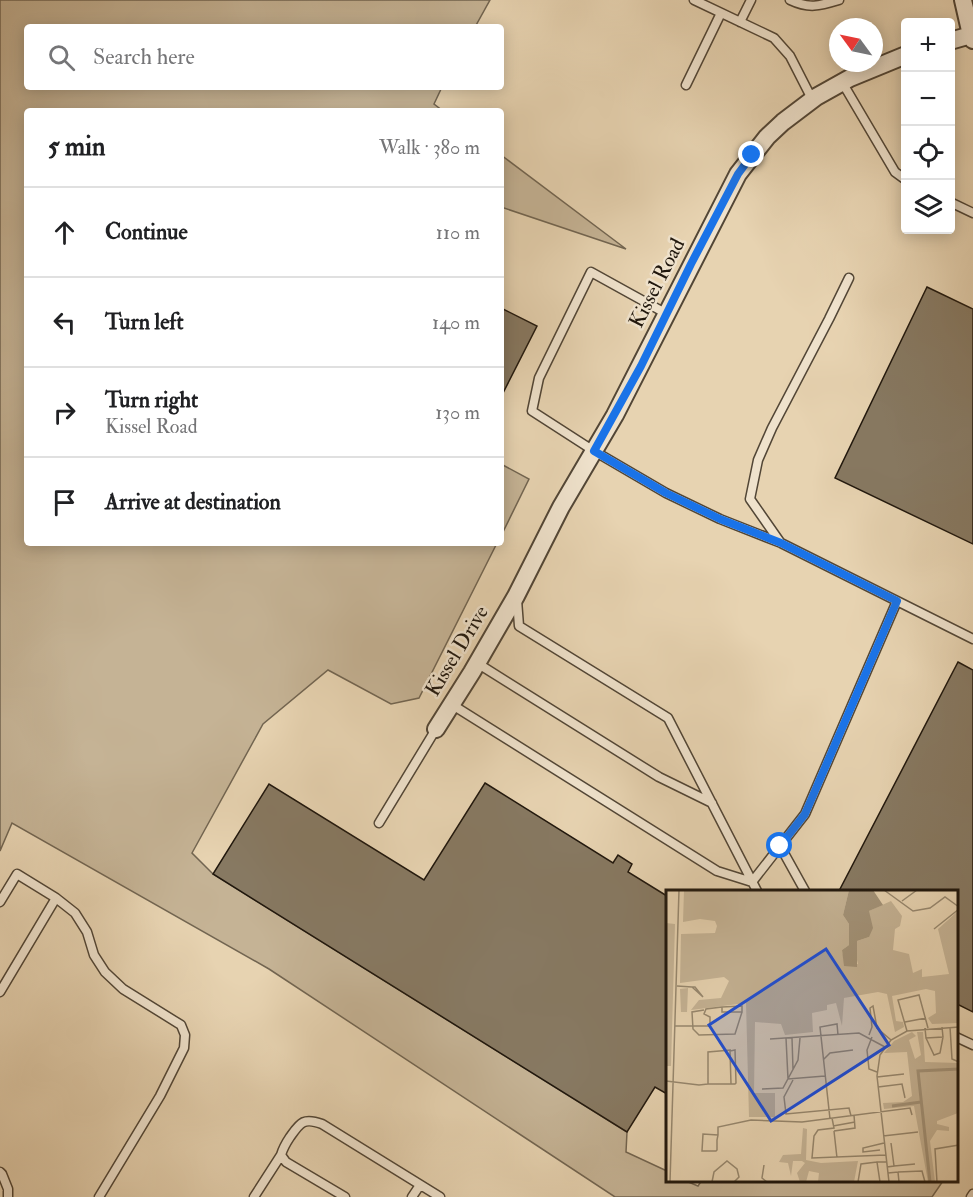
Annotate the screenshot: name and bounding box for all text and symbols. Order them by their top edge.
north arrow [829,18,883,72]
map controls [901,18,955,234]
button: + [901,18,955,72]
search box [24,24,504,90]
icon: search [45,41,78,74]
text: Search here [93,43,195,71]
button: − [901,72,955,126]
button: locate [901,126,955,180]
text: 5 min [48,131,105,163]
text: Walk · 380 m [379,135,480,160]
route end [738,141,764,167]
button: layers [901,180,955,234]
icon: ahead [48,216,81,249]
text: Continue [105,218,188,246]
text: 110 m [436,220,480,245]
street label: Kissel Road [623,233,691,332]
icon: left [48,306,81,339]
text: Turn left [105,308,184,336]
text: 140 m [432,310,480,335]
text: Turn right [105,386,198,414]
icon: right [48,396,81,429]
text: 130 m [435,400,480,425]
text: Kissel Road [105,414,198,439]
icon: arrive [48,486,81,519]
text: Arrive at destination [105,488,281,516]
street label: Kissel Drive [419,600,495,701]
route start [766,832,792,858]
inset map [666,890,958,1182]

